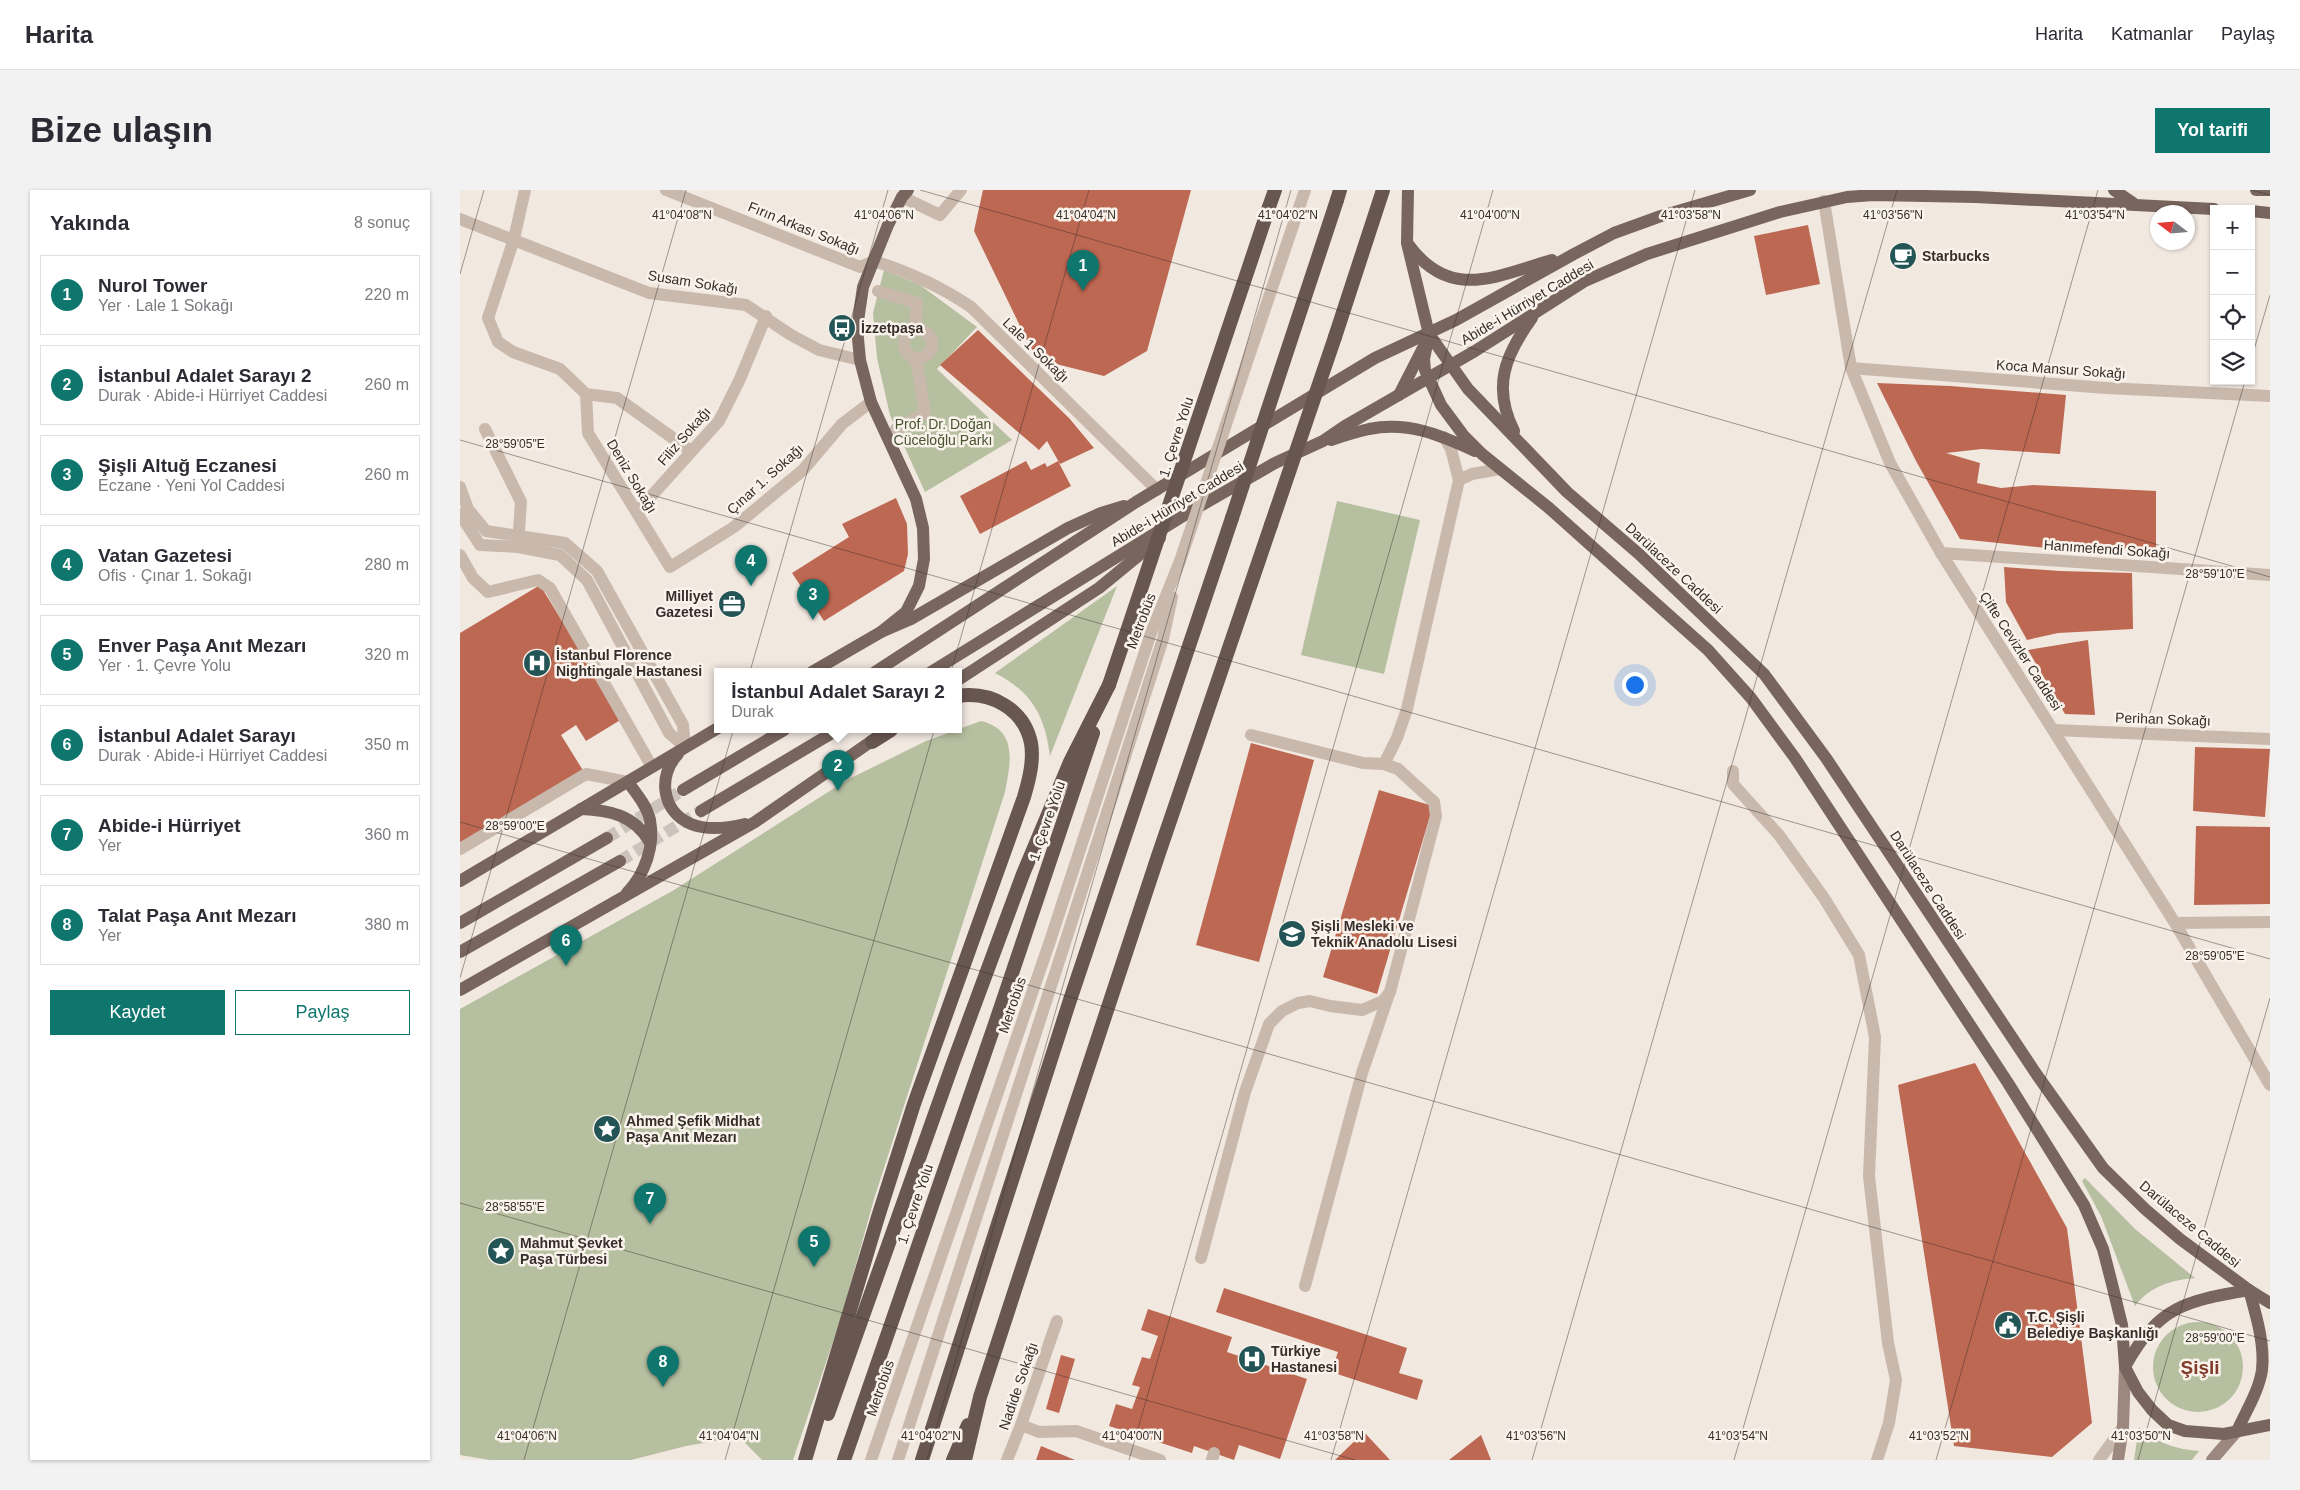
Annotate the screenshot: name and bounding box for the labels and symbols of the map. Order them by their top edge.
street label: Fırın Arkası Sokağı [746,198,862,258]
north arrow [2150,205,2195,250]
text: 41°04'08"N [652,208,712,222]
text: 41°04'06"N [854,208,914,222]
text: 41°04'04"N [1056,208,1116,222]
text: 41°04'02"N [1258,208,1318,222]
text: 41°04'00"N [1460,208,1520,222]
text: 41°03'58"N [1661,208,1721,222]
text: 41°03'56"N [1863,208,1923,222]
text: 41°03'54"N [2065,208,2125,222]
cafe icon: Starbucks [1888,241,1918,271]
place label: Starbucks [1922,248,1990,264]
pin: 1 [1067,250,1099,291]
street label: Abide-i Hürriyet Caddesi [1458,256,1596,348]
street label: Susam Sokağı [647,267,739,297]
bus stop icon: İzzetpaşa [827,313,857,343]
street label: Lale 1 Sokağı [1000,315,1072,385]
place label: İzzetpaşa [861,320,923,336]
street label: Koca Mansur Sokağı [1996,356,2126,382]
street label: 1. Çevre Yolu [1156,395,1196,479]
street label: Filiz Sokağı [654,403,714,469]
park label: Prof. Dr. Doğan Cüceloğlu Parkı [894,416,992,448]
street label: Deniz Sokağı [604,436,660,516]
text: 28°59'05"E [485,437,545,451]
street label: Çınar 1. Sokağı [723,441,807,517]
street label: Abide-i Hürriyet Caddesi [1108,458,1246,550]
street label: Darülaceze Caddesi [1622,519,1726,617]
street label: Hanımefendi Sokağı [2043,537,2171,561]
pin: 4 [735,545,767,586]
text: 28°59'10"E [2185,567,2245,581]
pin: 3 [797,579,829,620]
place label: Milliyet Gazetesi [655,588,713,620]
office icon: Milliyet Gazetesi [717,589,747,619]
street label: Çifte Cevizler Caddesi [1977,589,2065,713]
street label: Metrobüs [1123,591,1159,651]
place label: İstanbul Florence Nightingale Hastanesi [556,647,702,679]
hospital icon: İstanbul Florence Nightingale Hastanesi [522,648,552,678]
your location [1622,672,1648,698]
street label: Perihan Sokağı [2115,709,2211,729]
pin: 2 [822,750,854,791]
street label: 1. Çevre Yolu [1026,779,1068,863]
text: 28°59'00"E [485,819,545,833]
street label: Darülaceze Caddesi [1887,828,1969,942]
place label: Şişli Mesleki ve Teknik Anadolu Lisesi [1311,918,1457,950]
school or university icon: Şişli Mesleki ve Teknik Anadolu Lisesi [1277,919,1307,949]
pin: 6 [550,925,582,966]
text: 28°59'05"E [2185,949,2245,963]
street label: Metrobüs [995,975,1029,1035]
place label: Ahmed Şefik Midhat Paşa Anıt Mezarı [626,1113,760,1145]
place icon: Ahmed Şefik Midhat Paşa Anıt Mezarı [592,1114,622,1144]
street label: 1. Çevre Yolu [894,1162,936,1246]
street label: Darülaceze Caddesi [2137,1177,2243,1271]
pin: 7 [634,1183,666,1224]
text: 28°58'55"E [485,1200,545,1214]
pin: 5 [798,1226,830,1267]
place label: Mahmut Şevket Paşa Türbesi [520,1235,623,1267]
place icon: Mahmut Şevket Paşa Türbesi [486,1236,516,1266]
place label: T.C. Şişli Belediye Başkanlığı [2027,1309,2159,1341]
public building icon: T.C. Şişli Belediye Başkanlığı [1993,1310,2023,1340]
text: 28°59'00"E [2185,1331,2245,1345]
street label: Nadide Sokağı [995,1340,1041,1432]
place label: Türkiye Hastanesi [1271,1343,1337,1375]
hospital icon: Türkiye Hastanesi [1237,1344,1267,1374]
pin: 8 [647,1346,679,1387]
district label: Şişli [2180,1357,2220,1378]
street label: Metrobüs [863,1358,897,1418]
text: 41°04'06"N [497,1429,557,1443]
text: 41°04'04"N [699,1429,759,1443]
text: 41°04'02"N [901,1429,961,1443]
text: 41°04'00"N [1102,1429,1162,1443]
text: 41°03'58"N [1304,1429,1364,1443]
text: 41°03'56"N [1506,1429,1566,1443]
text: 41°03'54"N [1708,1429,1768,1443]
text: 41°03'52"N [1909,1429,1969,1443]
text: 41°03'50"N [2111,1429,2171,1443]

